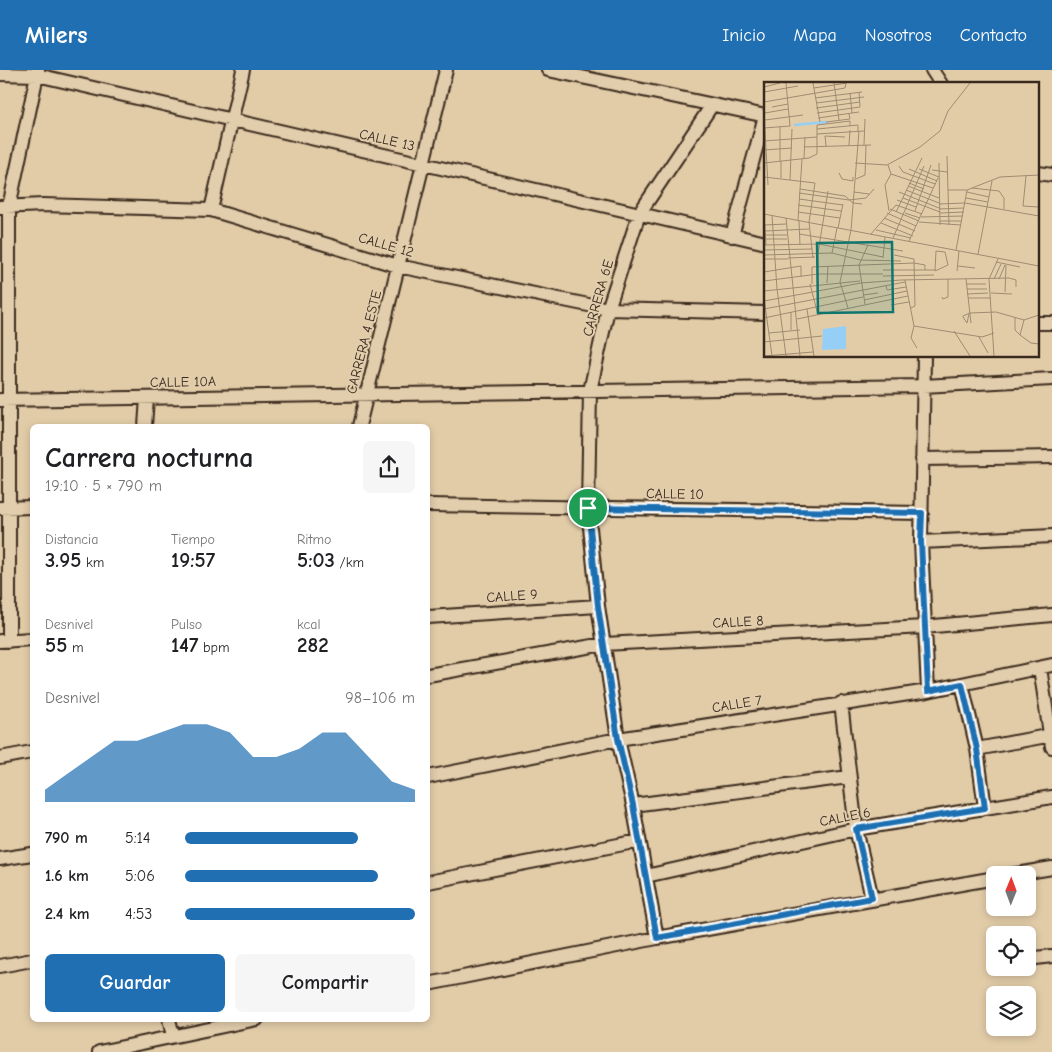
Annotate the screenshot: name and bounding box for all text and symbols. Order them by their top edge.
text: Milers [25,21,88,49]
text: Inicio [722,25,766,46]
text: Mapa [794,25,837,46]
text: Nosotros [865,25,932,46]
text: Contacto [960,25,1027,46]
inset map [764,82,1040,358]
street label: CALLE 13 [358,125,416,155]
street label: CALLE 12 [356,229,416,261]
street label: CARRERA 6E [579,258,617,338]
street label: CARRERA 4 ESTE [343,288,385,396]
street label: CALLE 10A [150,373,216,391]
button: share [363,441,415,493]
text: Carrera nocturna [45,442,253,474]
text: 19:10 · 5 × 790 m [45,477,162,495]
street label: CALLE 10 [646,485,704,503]
pin [567,487,609,529]
icon: arrive [574,494,602,522]
text: Distancia [45,531,99,548]
text: Tiempo [171,531,215,548]
text: Ritmo [297,531,332,548]
text: 3.95 [45,548,81,572]
text: 19:57 [171,548,215,572]
text: 5:03 [297,548,335,572]
text: km [81,554,104,571]
text: /km [335,554,364,571]
street label: CALLE 9 [486,586,538,606]
street label: CALLE 8 [712,612,764,632]
text: Desnivel [45,616,93,633]
text: Pulso [171,616,202,633]
text: kcal [297,616,321,633]
text: 55 [45,633,67,657]
text: 147 [171,633,198,657]
text: 282 [297,633,329,657]
text: m [67,639,84,656]
text: bpm [198,639,230,656]
text: Desnivel [45,689,100,707]
text: 98–106 m [345,689,415,707]
street label: CALLE 7 [711,692,764,716]
street label: CALLE 6 [818,804,872,830]
text: 790 m [45,829,88,847]
text: 5:14 [125,829,151,847]
north arrow [986,866,1036,916]
map controls [986,866,1036,1036]
text: 1.6 km [45,867,89,885]
text: 5:06 [125,867,155,885]
text: 2.4 km [45,905,90,923]
text: 4:53 [125,905,152,923]
button: locate [986,926,1036,976]
button: Guardar [45,954,225,1012]
button: Compartir [235,954,415,1012]
button: layers [986,986,1036,1036]

